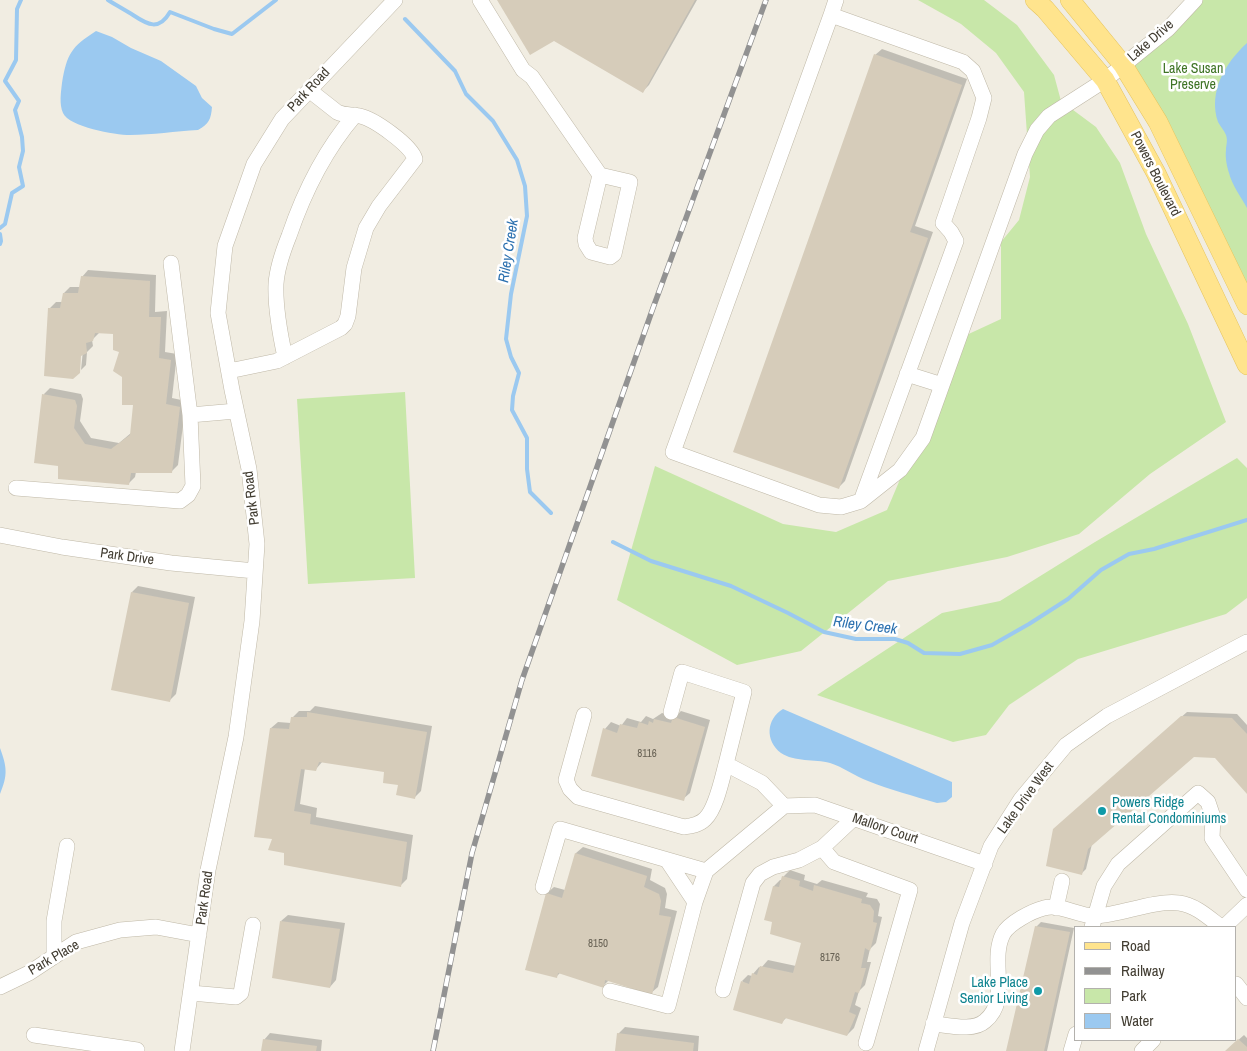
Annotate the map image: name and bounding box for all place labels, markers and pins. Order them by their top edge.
place label: Powers Ridge Rental Condominiums [1112,795,1226,828]
marker: Powers Ridge Rental Condominiums [1096,805,1108,817]
place label: Lake Place Senior Living [960,975,1028,1008]
marker: Lake Place Senior Living [1032,985,1044,997]

